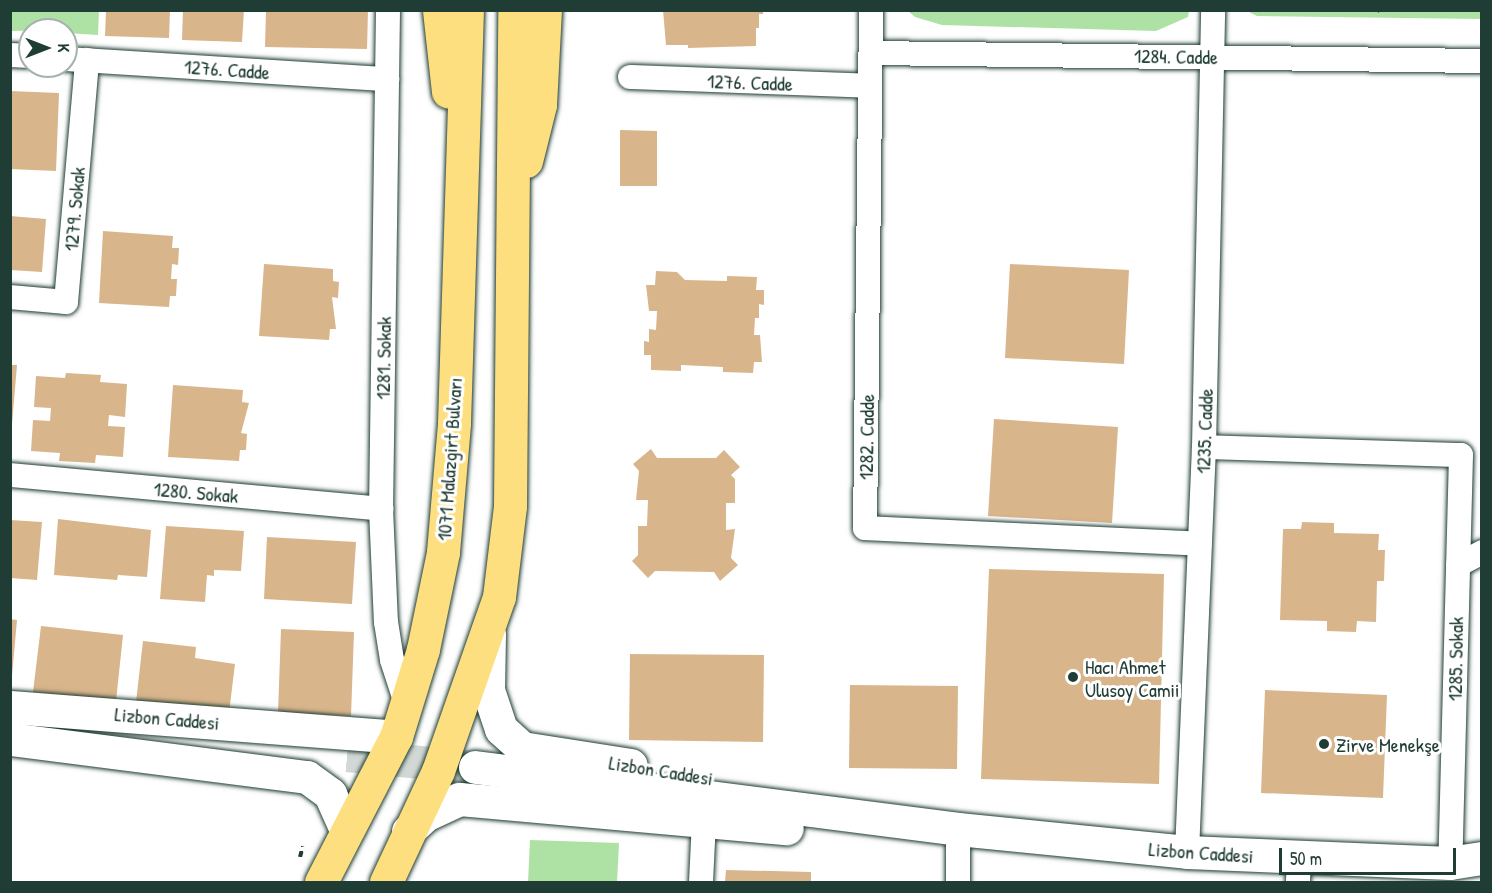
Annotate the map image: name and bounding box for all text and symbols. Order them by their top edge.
north arrow [18,18,78,78]
street label: 1284. Cadde [1134,43,1218,69]
text: K [53,44,75,52]
street label: 1276. Cadde [183,54,271,84]
street label: 1276. Cadde [707,69,793,95]
street label: 1279. Sokak [58,166,90,252]
street label: 1281. Sokak [370,316,396,400]
street label: 1071 Malazgirt Bulvarı [431,377,467,541]
street label: 1235. Cadde [1191,388,1217,474]
street label: 1282. Cadde [853,394,879,480]
street label: 1280. Sokak [153,476,239,508]
street label: 1285. Sokak [1442,617,1468,701]
place label: Hacı Ahmet Ulusoy Camii [1085,654,1179,701]
marker: Hacı Ahmet Ulusoy Camii [1066,670,1080,684]
street label: Lizbon Caddesi [114,701,220,735]
place label: Zirve Menekşe [1336,732,1440,756]
marker: Zirve Menekşe [1317,737,1331,751]
street label: Lizbon Caddesi [607,750,715,790]
street label: Lizbon Caddesi [1148,836,1254,868]
scale bar [1282,836,1459,874]
text: 50 m [1290,846,1322,871]

